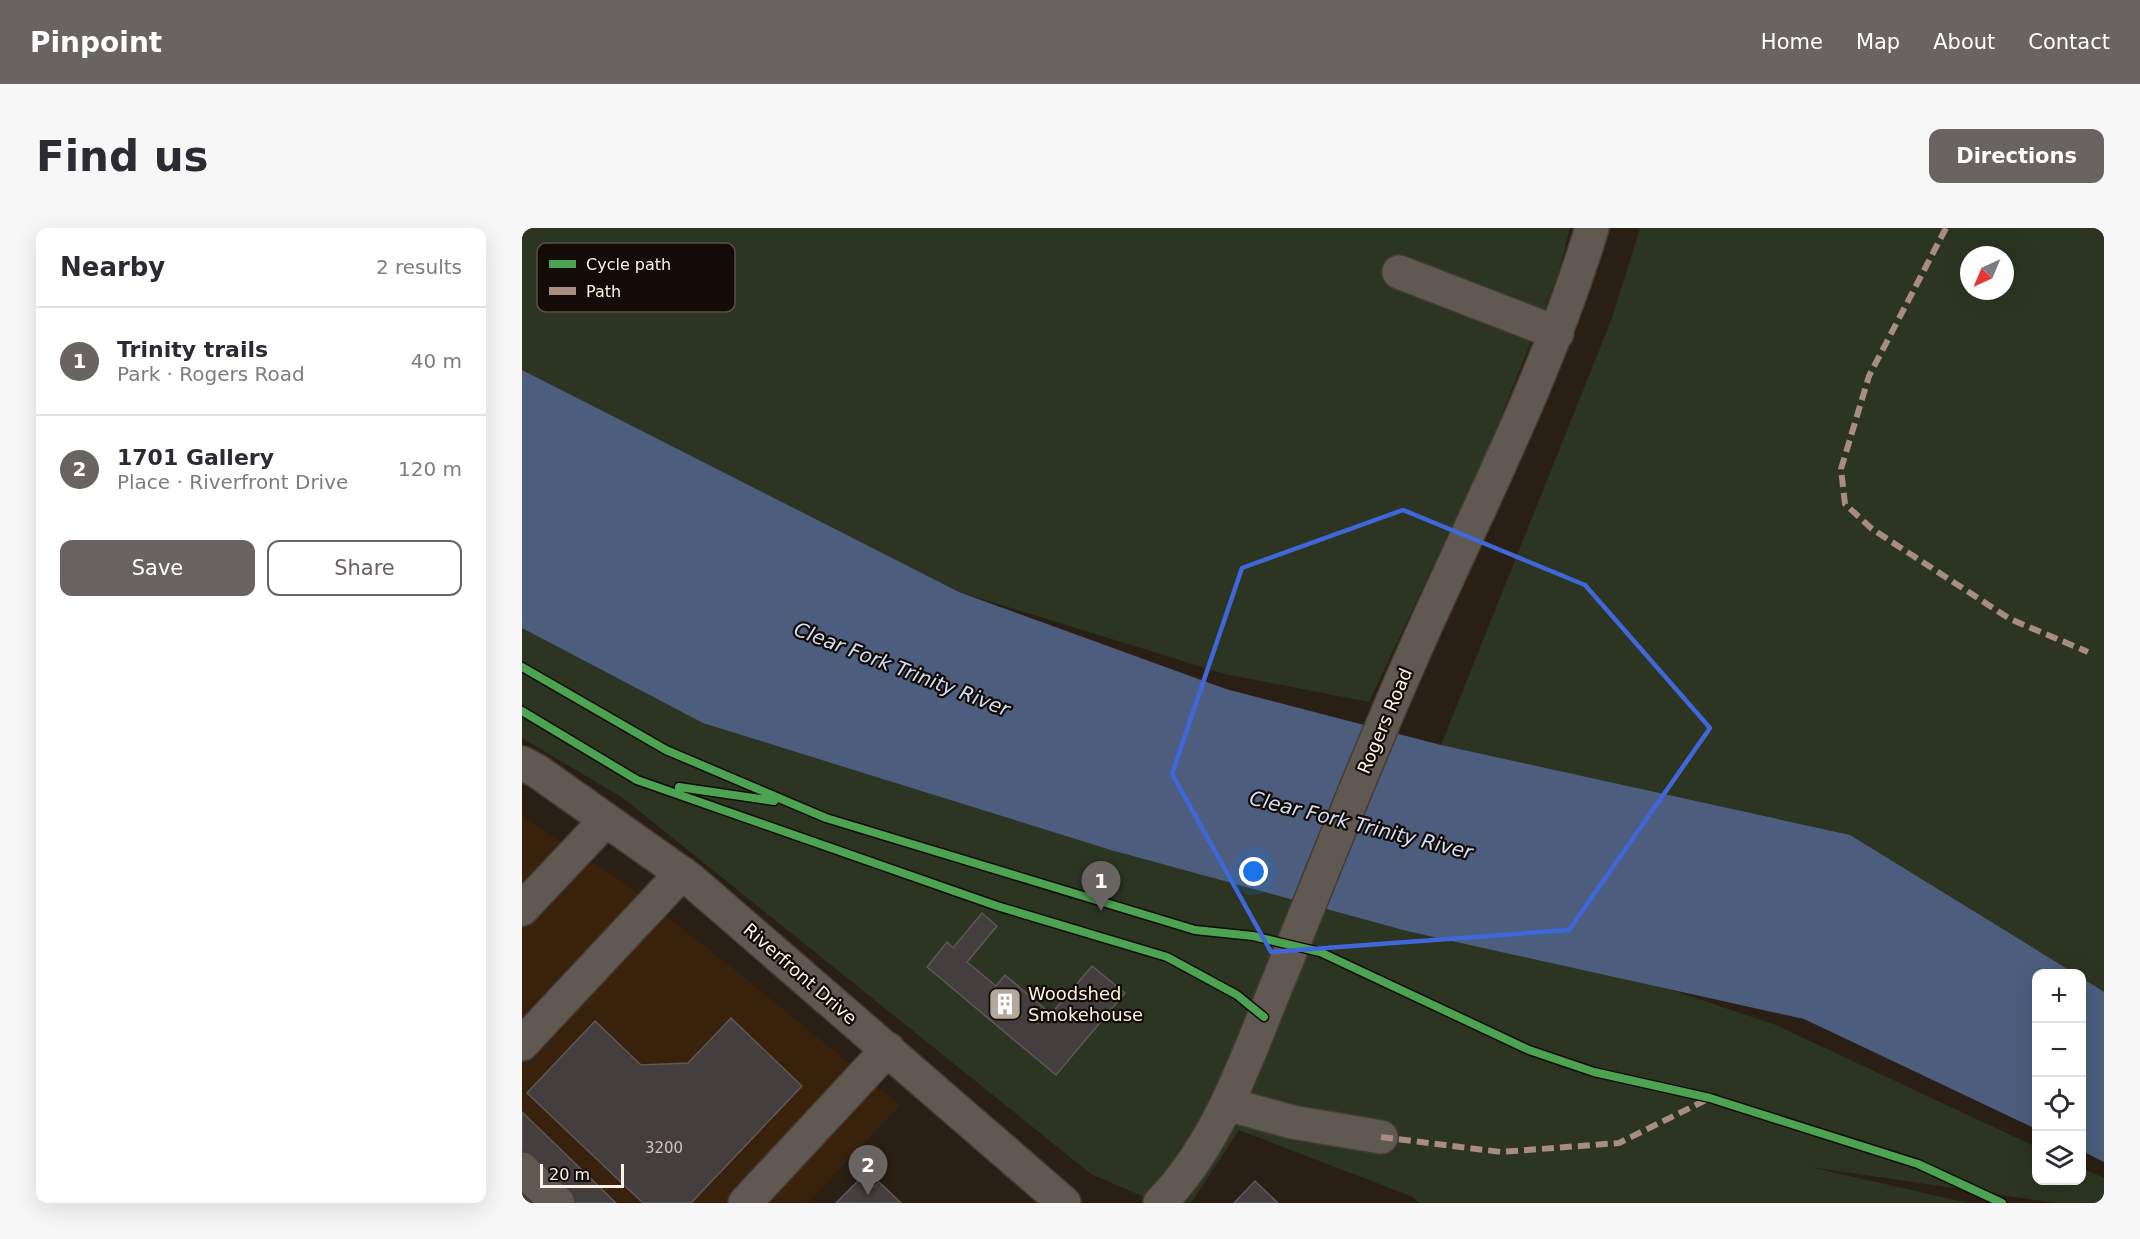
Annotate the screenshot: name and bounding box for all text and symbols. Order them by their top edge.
text: Pinpoint [30,26,162,59]
text: Home [1761,30,1823,54]
text: Map [1856,30,1900,54]
text: About [1933,30,1995,54]
text: Contact [2028,30,2110,54]
button: Directions [1929,129,2104,183]
text: Find us [36,132,209,181]
legend [537,243,735,312]
north arrow [1960,246,2014,300]
text: Nearby [60,252,165,282]
text: 2 results [376,255,462,279]
text: Cycle path [586,255,671,274]
text: Path [586,282,621,301]
text: Trinity trails [117,337,268,362]
text: 1 [73,349,86,373]
text: 40 m [411,349,462,373]
text: Park · Rogers Road [117,362,305,386]
text: 1701 Gallery [117,445,274,470]
text: 2 [73,457,86,481]
text: 120 m [398,457,462,481]
text: Place · Riverfront Drive [117,470,348,494]
button: Save [60,540,255,596]
button: Share [267,540,462,596]
water label: Clear Fork Trinity River [791,617,1015,722]
street label: Rogers Road [1353,665,1416,777]
water label: Clear Fork Trinity River [1247,786,1477,865]
your location [1239,857,1268,886]
pin: 1 [1082,862,1120,911]
street label: Riverfront Drive [739,919,861,1029]
map controls [2032,969,2086,1185]
button: + [2032,969,2086,1023]
place label: Woodshed Smokehouse [1028,983,1143,1025]
building icon: Woodshed Smokehouse [987,986,1023,1022]
button: − [2032,1023,2086,1077]
button: locate [2032,1077,2086,1131]
button: layers [2032,1131,2086,1185]
house number: 3200 [645,1139,683,1157]
pin: 2 [848,1146,888,1195]
scale bar [540,1161,624,1188]
text: 20 m [549,1165,590,1184]

